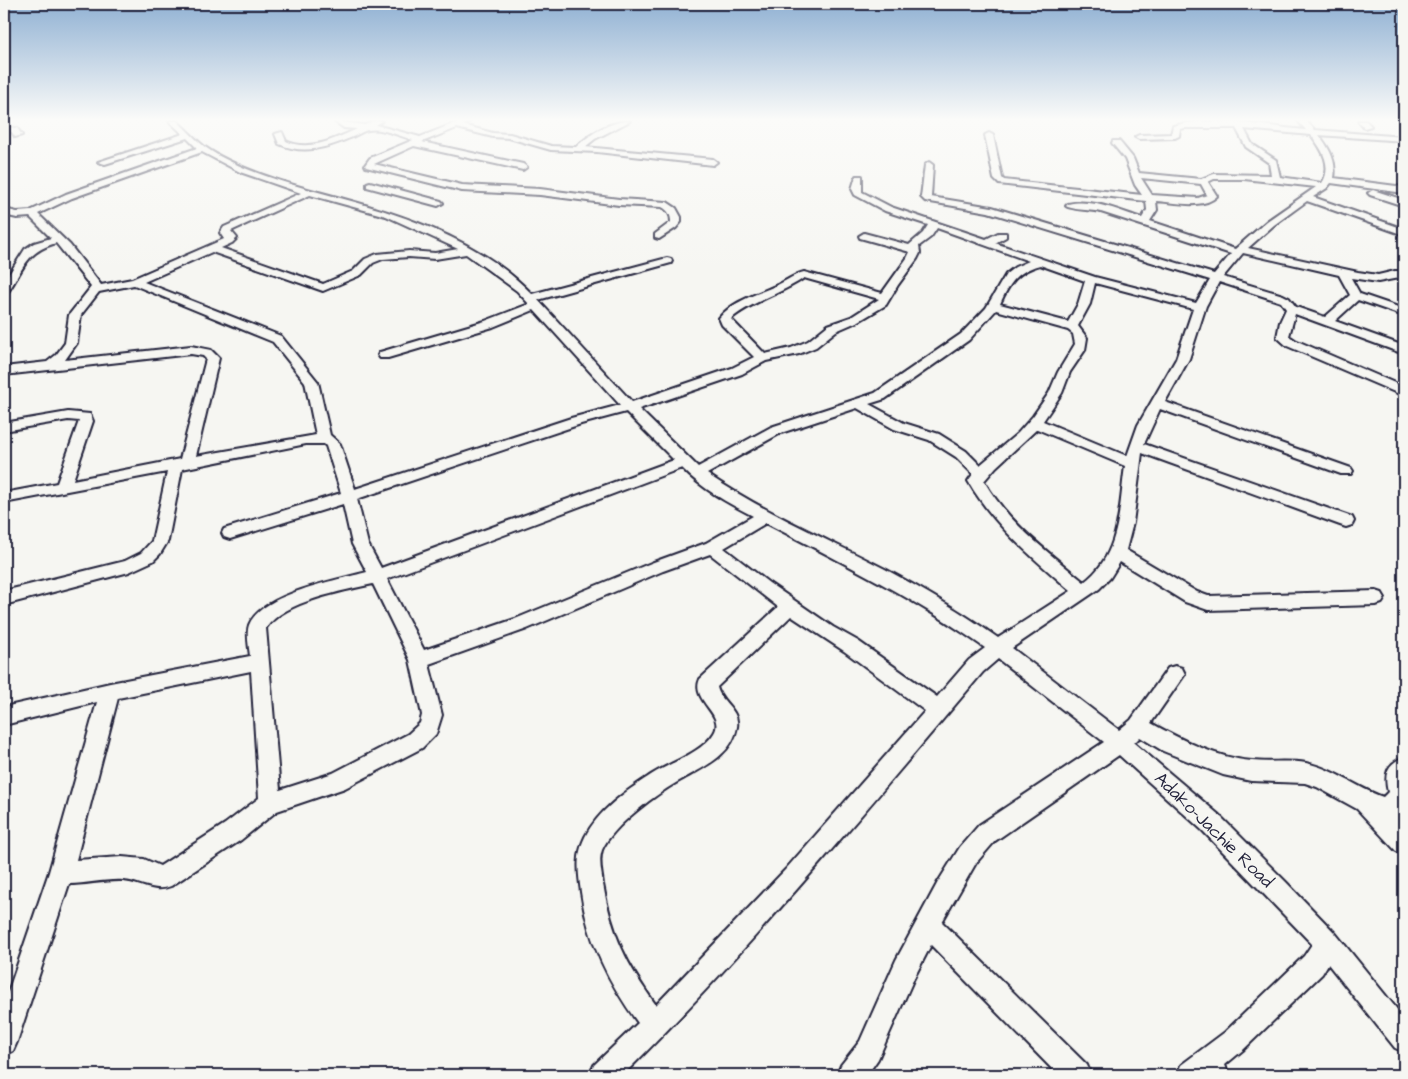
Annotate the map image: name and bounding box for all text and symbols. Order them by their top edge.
street label: Adako-Jachie Road [1149,767,1279,893]

